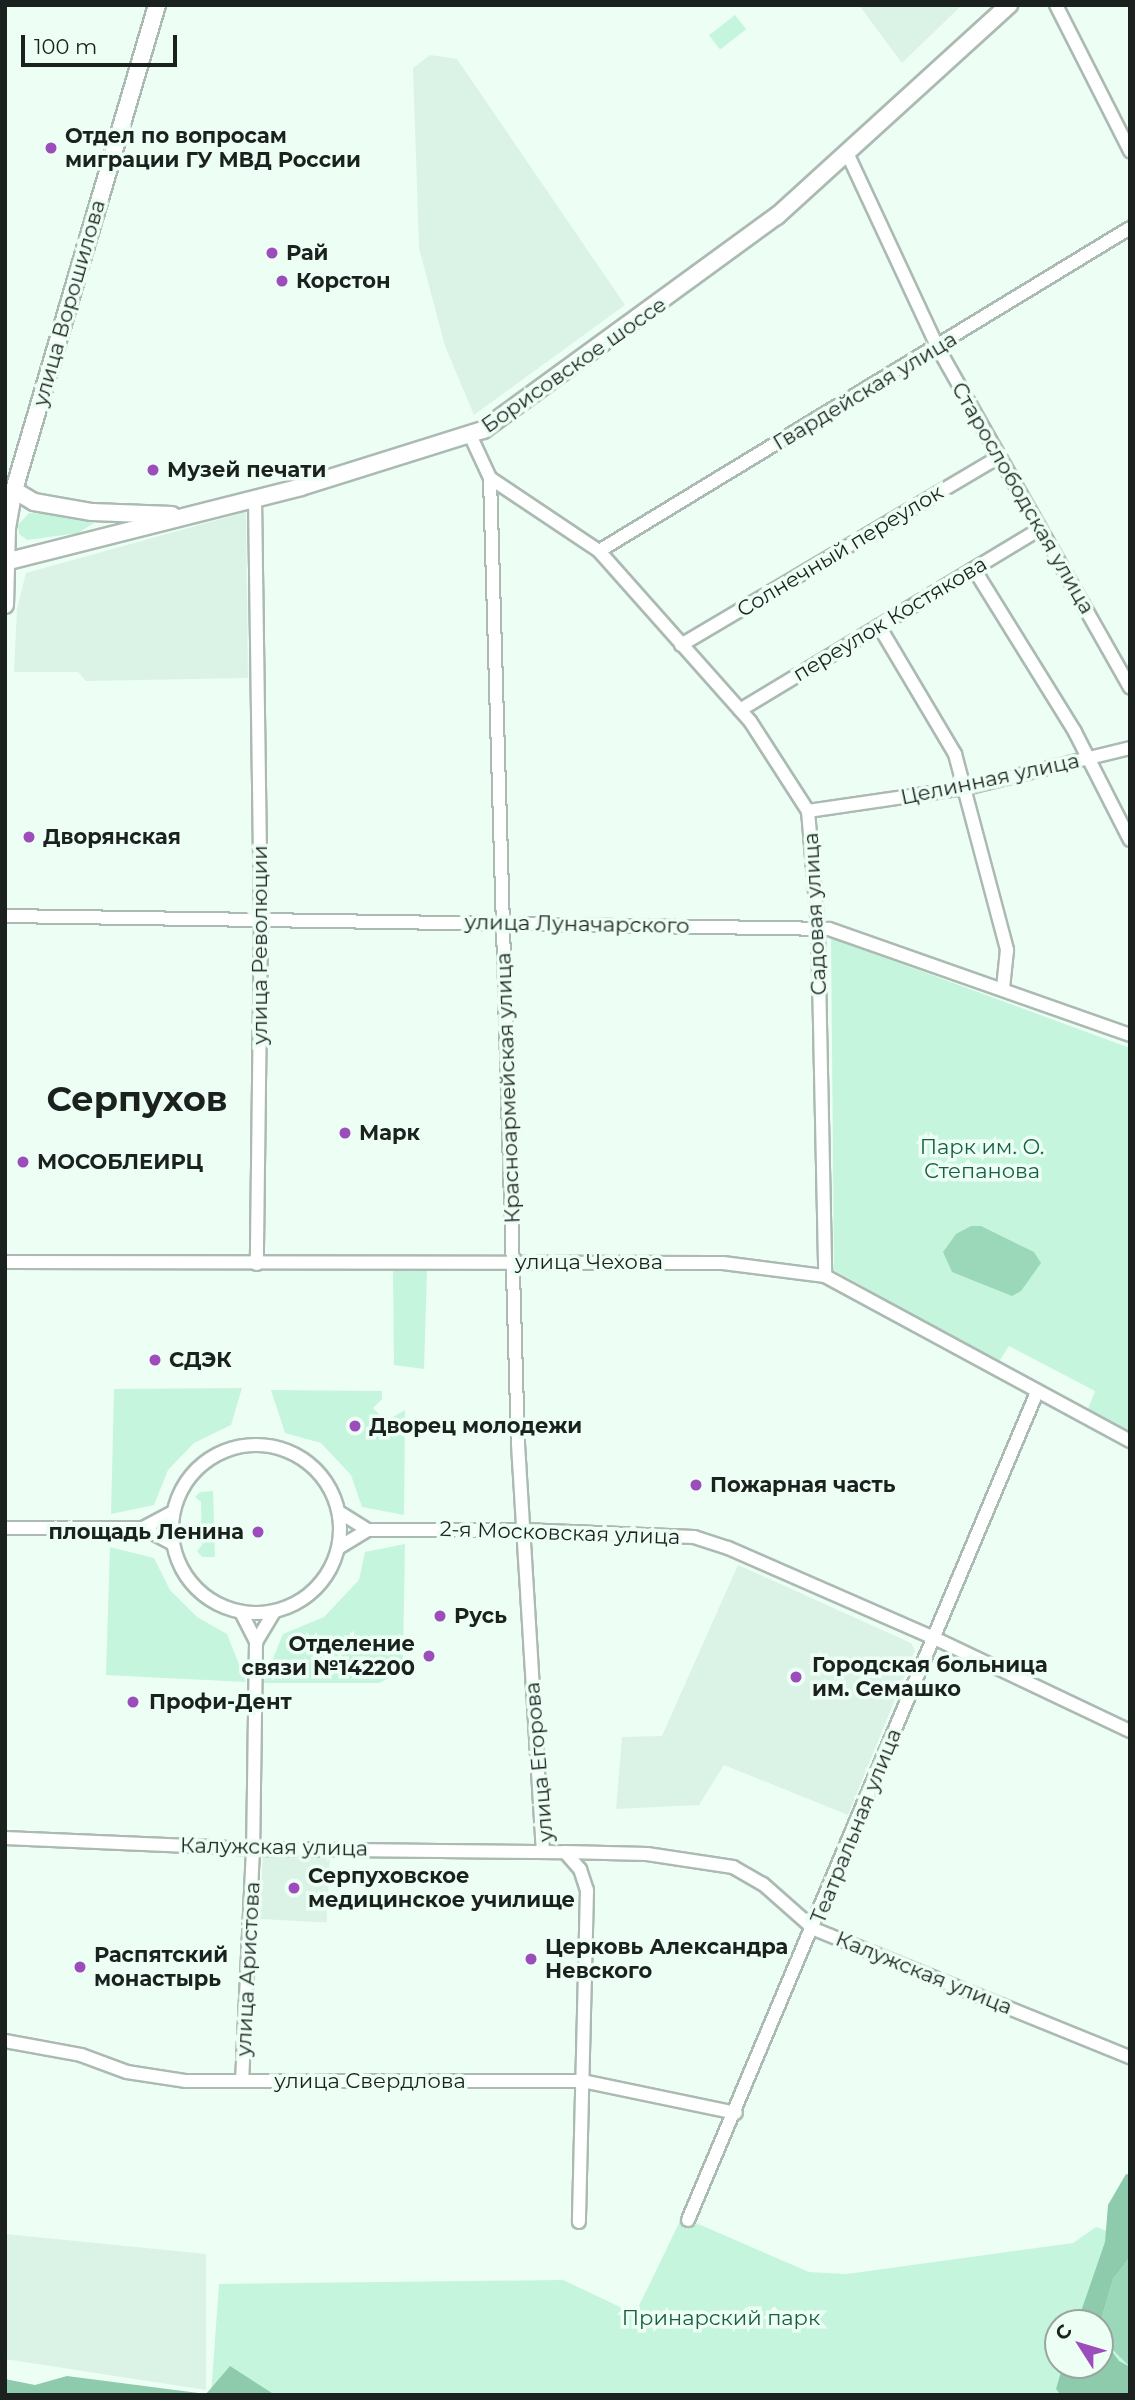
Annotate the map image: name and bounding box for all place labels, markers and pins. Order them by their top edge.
place label: Отдел по вопросам миграции ГУ МВД России [65,123,361,173]
marker: Отдел по вопросам миграции ГУ МВД России [43,140,59,156]
place label: Рай [286,240,328,266]
marker: Рай [264,245,280,261]
place label: Корстон [296,268,391,294]
marker: Корстон [274,273,290,289]
place label: Музей печати [167,457,326,483]
marker: Музей печати [145,462,161,478]
place label: Дворянская [43,824,181,850]
marker: Дворянская [21,829,37,845]
place label: Марк [359,1120,420,1146]
marker: Марк [337,1125,353,1141]
place label: МОСОБЛЕИРЦ [37,1149,203,1175]
marker: МОСОБЛЕИРЦ [15,1154,31,1170]
place label: СДЭК [169,1347,232,1373]
marker: СДЭК [147,1352,163,1368]
place label: Дворец молодежи [369,1413,582,1439]
marker: Дворец молодежи [347,1418,363,1434]
place label: Пожарная часть [710,1472,895,1498]
marker: Пожарная часть [688,1477,704,1493]
place label: площадь Ленина [48,1519,244,1545]
marker: площадь Ленина [250,1524,266,1540]
place label: Русь [454,1603,507,1629]
marker: Русь [432,1608,448,1624]
place label: Отделение связи №142200 [242,1631,415,1681]
marker: Отделение связи №142200 [421,1648,437,1664]
place label: Городская больница им. Семашко [812,1652,1048,1702]
marker: Городская больница им. Семашко [786,1667,806,1687]
place label: Профи-Дент [149,1689,292,1715]
marker: Профи-Дент [123,1692,143,1712]
place label: Серпуховское медицинское училище [308,1863,575,1913]
marker: Серпуховское медицинское училище [286,1880,302,1896]
place label: Церковь Александра Невского [545,1934,788,1984]
place label: Распятский монастырь [94,1942,228,1992]
marker: Церковь Александра Невского [523,1951,539,1967]
marker: Распятский монастырь [72,1959,88,1975]

